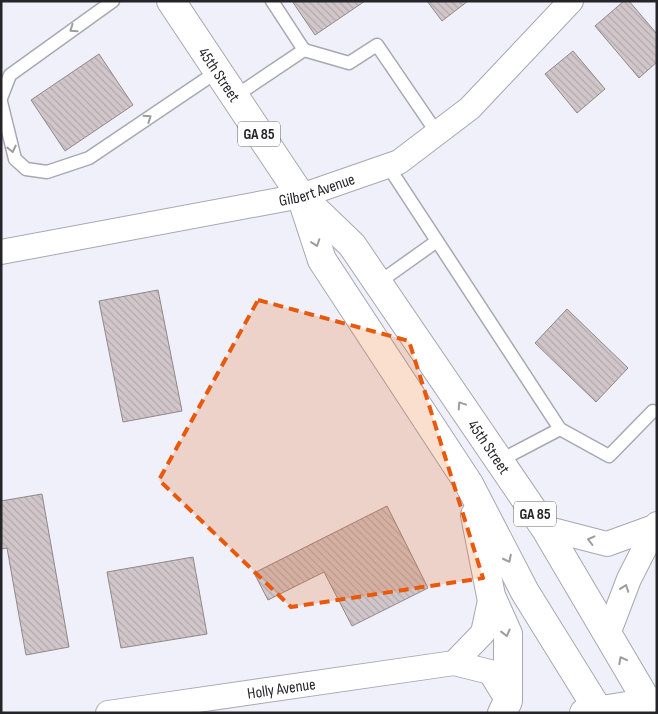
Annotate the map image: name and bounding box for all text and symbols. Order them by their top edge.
one-way arrow [70,23,79,33]
street label: 45th Street [194,44,244,106]
one-way arrow [143,115,152,124]
road number: GA 85 [238,122,280,146]
one-way arrow [6,145,17,154]
street label: Gilbert Avenue [277,170,358,211]
one-way arrow [310,238,320,246]
one-way arrow [458,401,467,410]
street label: 45th Street [463,417,513,478]
road number: GA 85 [514,502,556,526]
one-way arrow [587,535,596,546]
one-way arrow [501,553,511,562]
one-way arrow [619,584,629,593]
one-way arrow [500,628,511,637]
one-way arrow [618,656,628,665]
street label: Holly Avenue [246,675,317,704]

